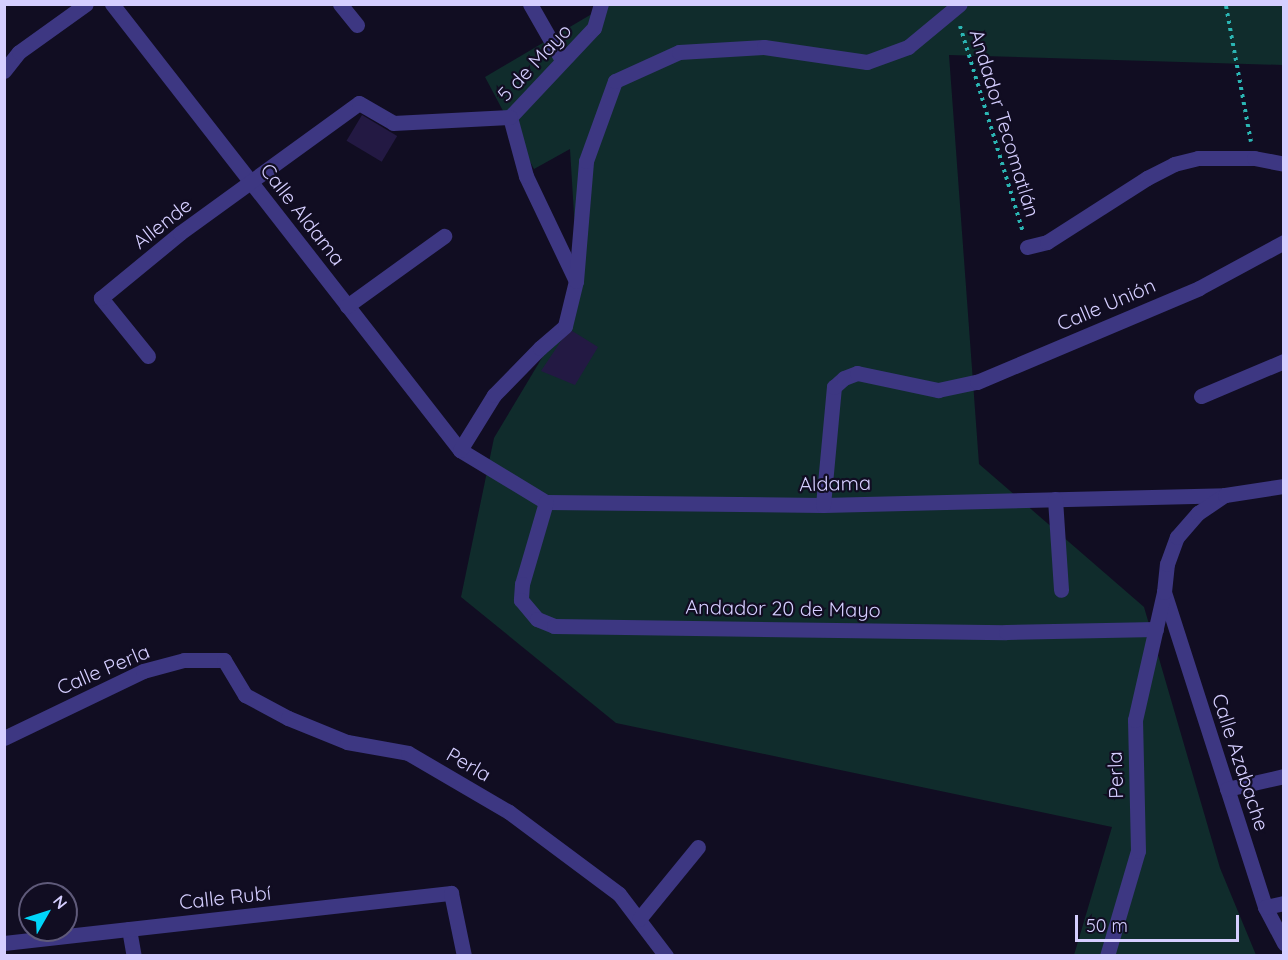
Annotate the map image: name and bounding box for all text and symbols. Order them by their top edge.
street label: 5 de Mayo [492,18,576,106]
street label: Andador Tecomatlán [965,26,1045,220]
street label: Calle Aldama [256,158,350,270]
street label: Allende [128,193,196,253]
street label: Calle Unión [1053,273,1159,335]
street label: Aldama [799,470,871,496]
street label: Andador 20 de Mayo [685,594,881,622]
street label: Calle Perla [53,639,153,699]
street label: Calle Azabache [1208,690,1274,834]
street label: Perla [442,742,496,786]
street label: Perla [1102,751,1128,799]
street label: Calle Rubí [178,880,272,914]
north arrow [18,882,78,942]
text: N [49,891,72,913]
scale bar [1078,903,1242,941]
text: 50 m [1086,914,1128,937]

